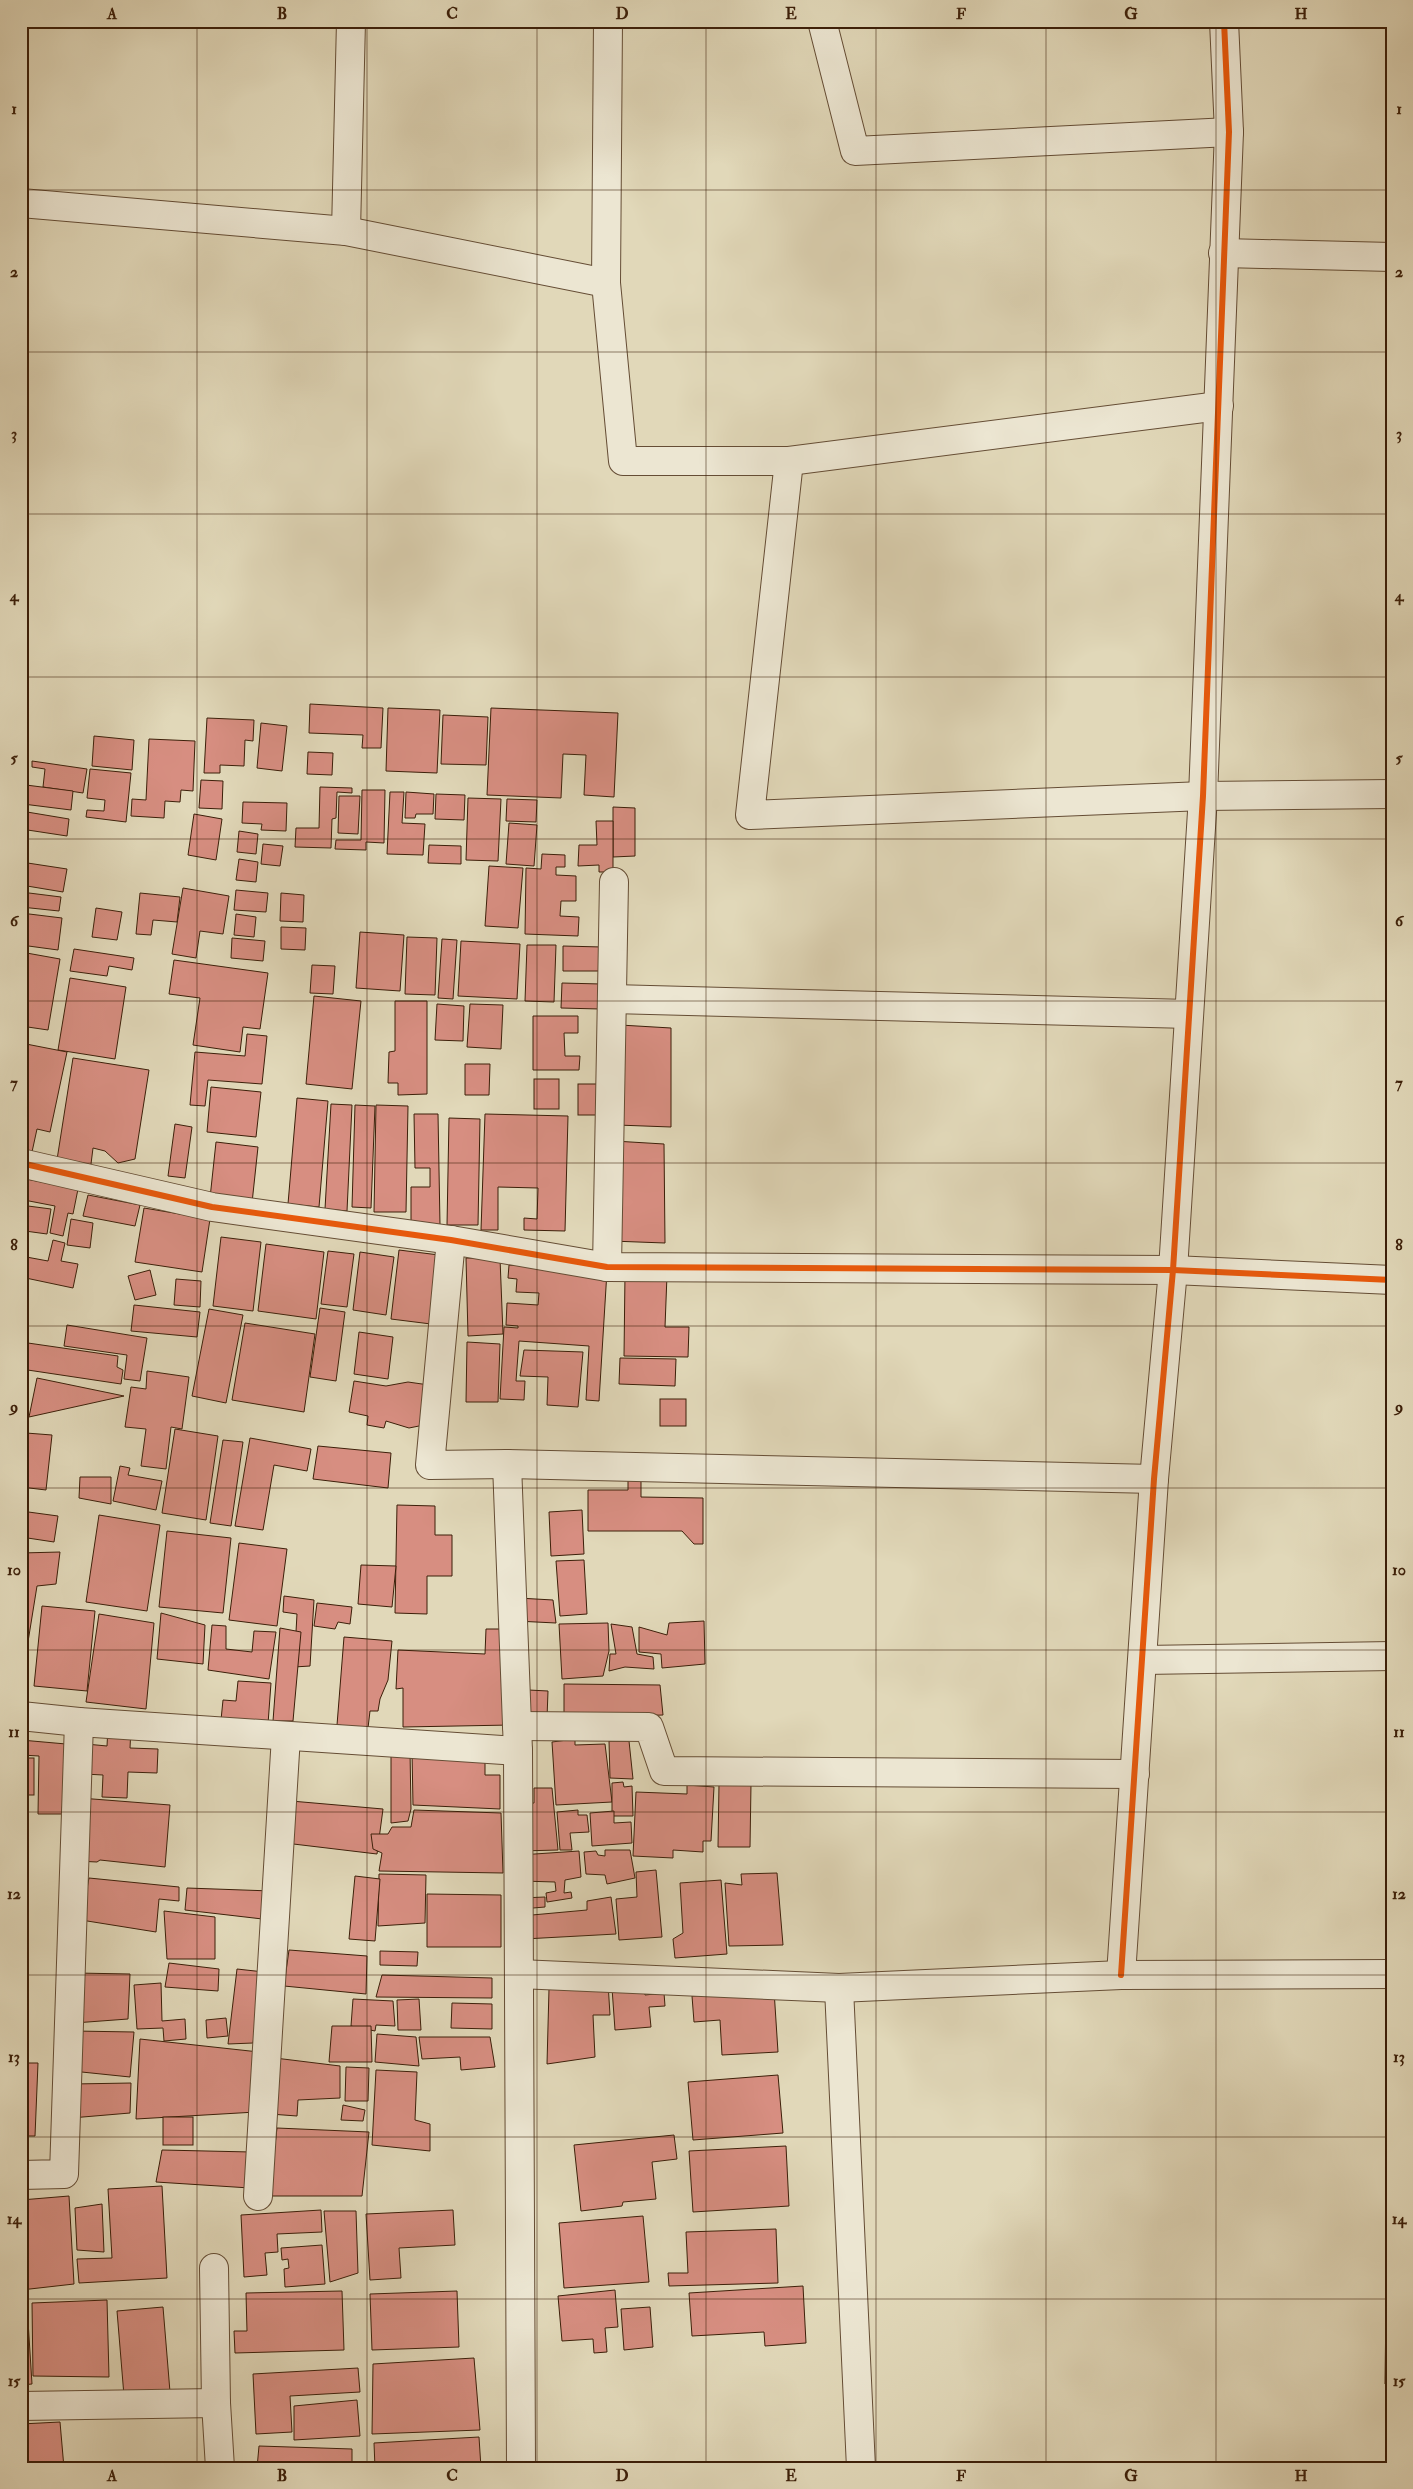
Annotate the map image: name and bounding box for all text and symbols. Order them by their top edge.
text: A [106,4,118,24]
text: B [277,4,287,24]
text: C [446,4,458,24]
text: D [615,4,629,24]
text: E [785,4,797,24]
text: F [956,4,966,24]
text: G [1124,4,1138,24]
text: H [1294,4,1308,24]
text: 1 [11,99,17,119]
text: 1 [1396,99,1402,119]
text: 2 [10,262,18,282]
text: 2 [1395,262,1403,282]
text: 3 [11,424,17,444]
text: 3 [1396,424,1402,444]
text: 4 [9,586,20,606]
text: 4 [1394,586,1405,606]
text: 5 [10,748,18,768]
text: 5 [1395,748,1403,768]
text: 6 [10,911,20,931]
text: 6 [1395,911,1405,931]
text: 7 [10,1073,18,1093]
text: 7 [1395,1073,1403,1093]
text: 8 [10,1235,18,1255]
text: 8 [1395,1235,1403,1255]
text: 9 [8,1397,18,1417]
text: 9 [1393,1397,1403,1417]
text: 10 [7,1560,21,1580]
text: 10 [1392,1560,1406,1580]
text: 11 [8,1722,20,1742]
text: 11 [1393,1722,1405,1742]
text: 12 [7,1884,21,1904]
text: 12 [1392,1884,1406,1904]
text: 13 [8,2047,20,2067]
text: 13 [1393,2047,1405,2067]
text: 14 [7,2209,23,2229]
text: 14 [1392,2209,1408,2229]
text: 15 [8,2371,21,2391]
text: 15 [1393,2371,1406,2391]
text: A [106,2466,118,2486]
text: B [277,2466,287,2486]
text: C [446,2466,458,2486]
text: D [615,2466,629,2486]
text: E [785,2466,797,2486]
text: F [956,2466,966,2486]
text: G [1124,2466,1138,2486]
text: H [1294,2466,1308,2486]

